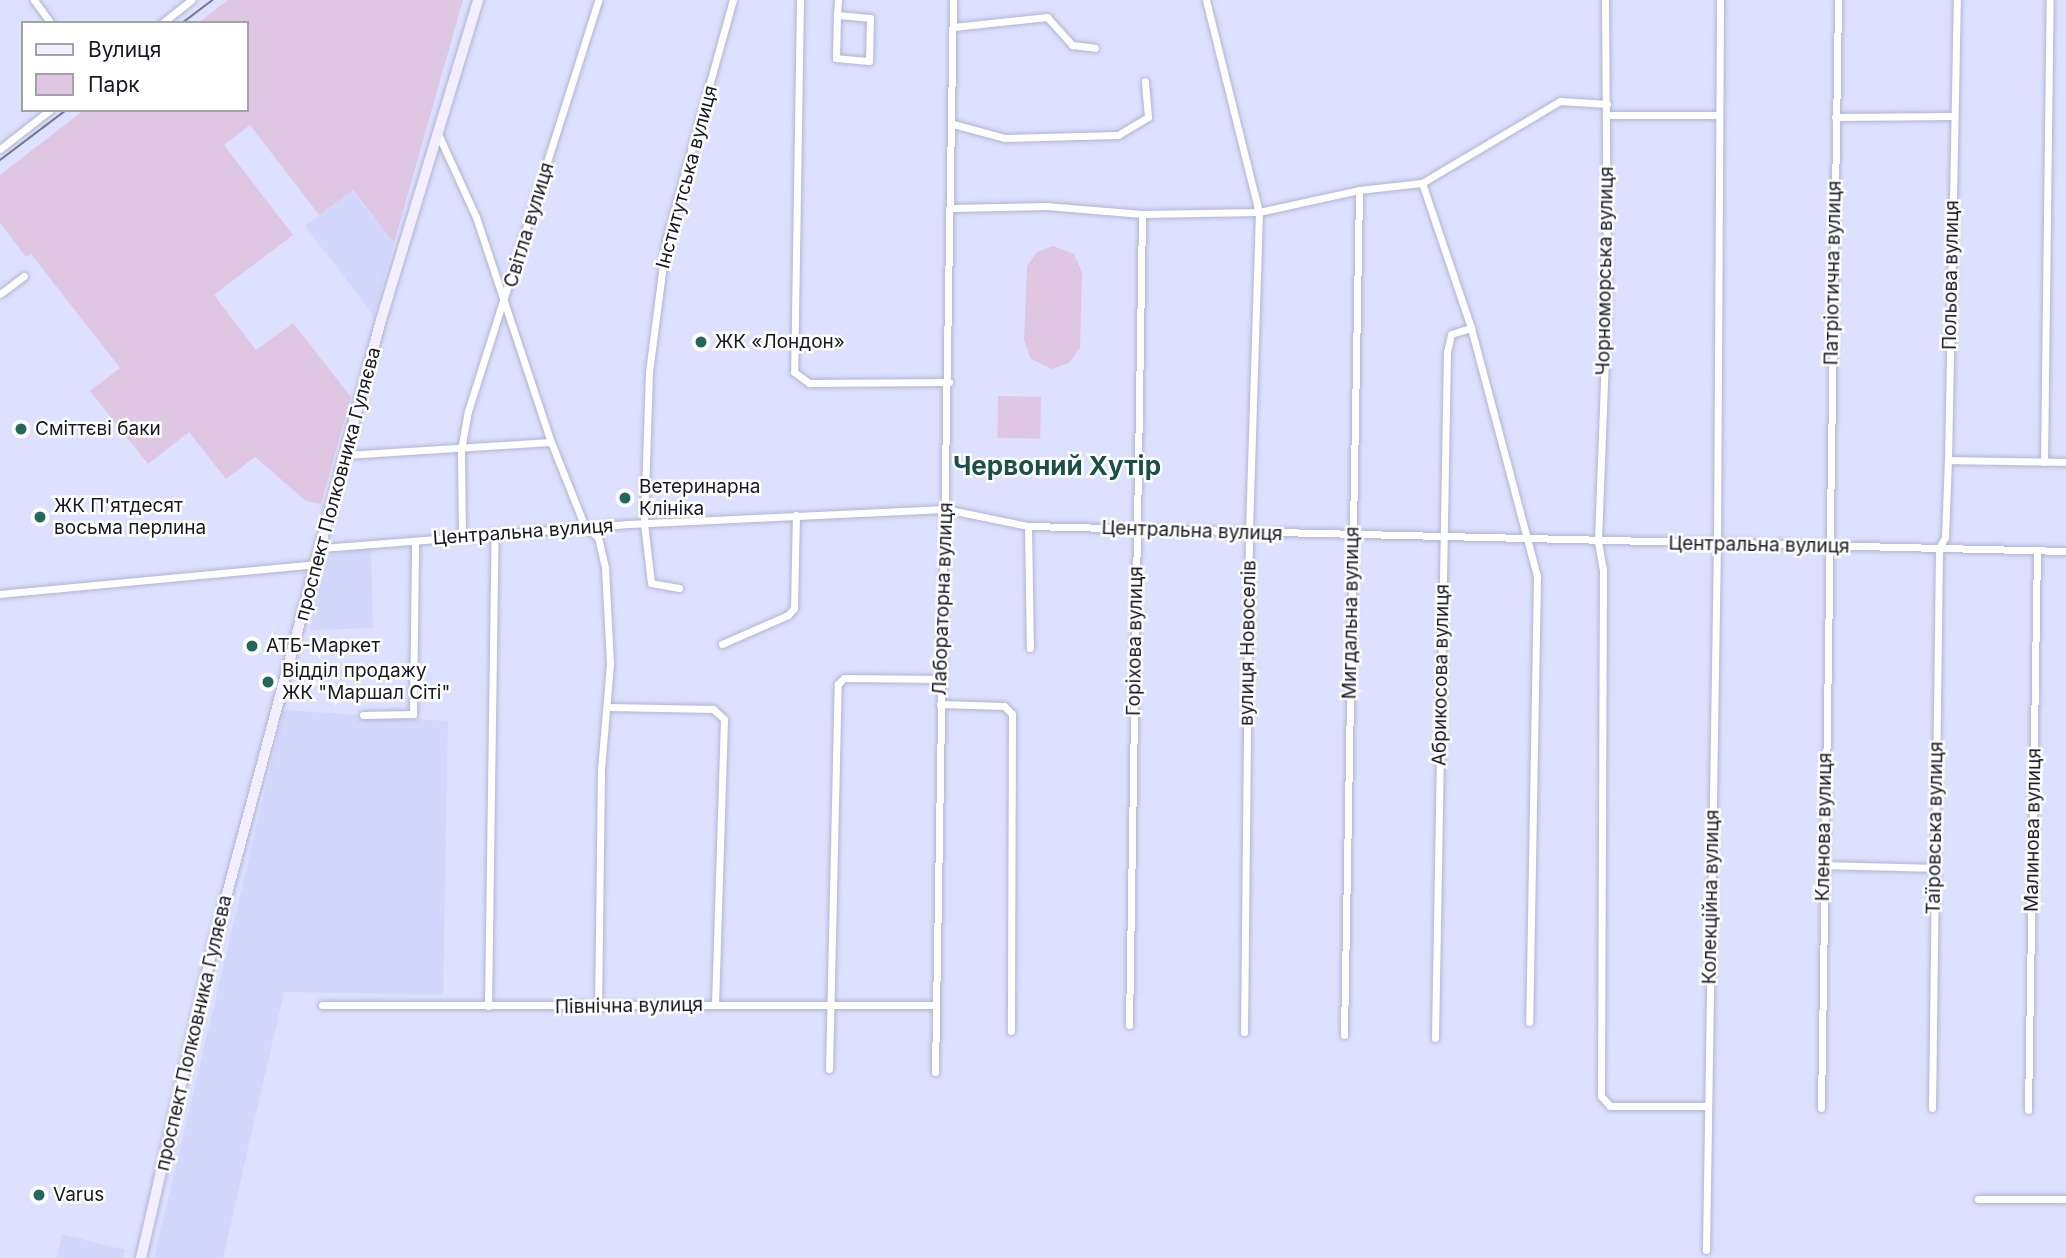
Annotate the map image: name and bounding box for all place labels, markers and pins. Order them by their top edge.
place label: ЖК «Лондон» [715,331,845,353]
marker: ЖК «Лондон» [693,334,709,350]
place label: Сміттєві баки [35,418,161,440]
marker: Сміттєві баки [13,421,29,437]
place label: Ветеринарна Клініка [639,476,760,520]
marker: Ветеринарна Клініка [617,490,633,506]
place label: ЖК П'ятдесят восьма перлина [54,495,206,539]
marker: ЖК П'ятдесят восьма перлина [32,509,48,525]
place label: АТБ-Маркет [266,635,380,657]
marker: АТБ-Маркет [244,638,260,654]
place label: Відділ продажу ЖК "Маршал Сіті" [282,660,450,704]
marker: Відділ продажу ЖК "Маршал Сіті" [260,674,276,690]
place label: Varus [53,1184,104,1206]
marker: Varus [31,1187,47,1203]

